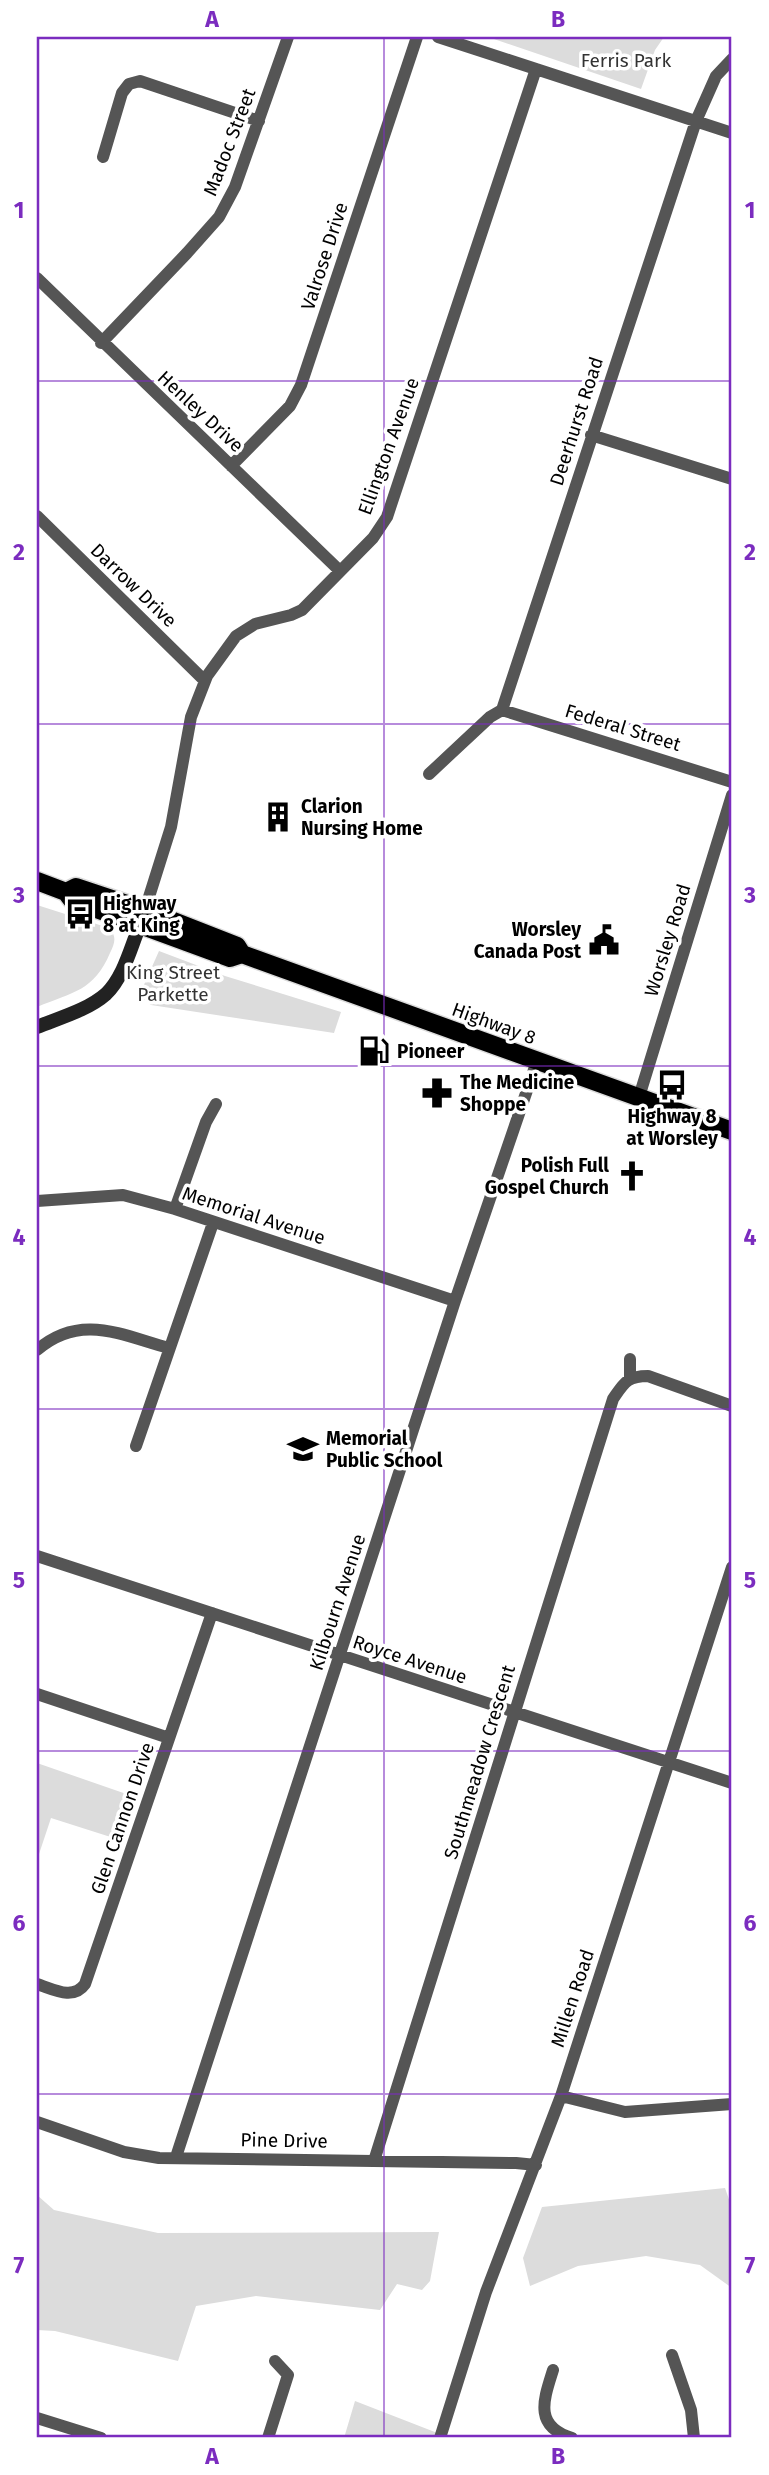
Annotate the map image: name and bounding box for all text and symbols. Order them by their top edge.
text: A [204,5,219,33]
text: B [551,5,565,33]
park label: Ferris Park [581,49,671,72]
street label: Madoc Street [198,85,261,199]
text: 1 [14,196,24,224]
text: 1 [745,196,755,224]
street label: Valrose Drive [296,199,353,313]
street label: Deerhurst Road [545,354,608,488]
street label: Henley Drive [153,366,248,457]
street label: Ellington Avenue [353,374,424,518]
text: 2 [13,538,25,566]
text: 2 [744,538,756,566]
street label: Darrow Drive [86,539,181,632]
street label: Federal Street [562,699,684,756]
place label: Clarion Nursing Home [301,795,423,840]
building icon: Clarion Nursing Home [261,800,295,834]
text: 3 [12,881,25,909]
street label: Worsley Road [639,881,696,999]
text: 3 [743,881,756,909]
place label: Highway 8 at King [103,892,180,937]
bus stop icon: Highway 8 at King [63,897,97,931]
place label: Worsley Canada Post [474,918,582,963]
public building icon: Worsley Canada Post [587,923,621,957]
park label: King Street Parkette [126,961,220,1006]
street label: Highway 8 [449,998,539,1049]
fuel station icon: Pioneer [357,1034,391,1068]
place label: Pioneer [397,1040,465,1063]
bus stop icon: Highway 8 at Worsley [655,1068,689,1102]
place label: The Medicine Shoppe [460,1071,574,1116]
pharmacy icon: The Medicine Shoppe [420,1076,454,1110]
place label: Highway 8 at Worsley [626,1105,718,1150]
place label: Polish Full Gospel Church [485,1154,609,1199]
church icon: Polish Full Gospel Church [615,1159,649,1193]
street label: Memorial Avenue [179,1182,328,1249]
text: 4 [13,1223,26,1251]
text: 4 [744,1223,757,1251]
place label: Memorial Public School [326,1427,443,1472]
school or university icon: Memorial Public School [286,1432,320,1466]
street label: Kilbourn Avenue [305,1531,370,1673]
text: 5 [13,1566,25,1594]
text: 5 [744,1566,756,1594]
street label: Royce Avenue [350,1630,470,1689]
street label: Southmeadow Crescent [439,1662,520,1862]
street label: Glen Cannon Drive [86,1739,159,1897]
text: 6 [13,1909,26,1937]
text: 6 [744,1909,757,1937]
street label: Millen Road [546,1946,599,2050]
street label: Pine Drive [240,2128,328,2153]
text: 7 [14,2251,25,2279]
text: 7 [745,2251,756,2279]
text: A [204,2442,219,2470]
text: B [551,2442,565,2470]

